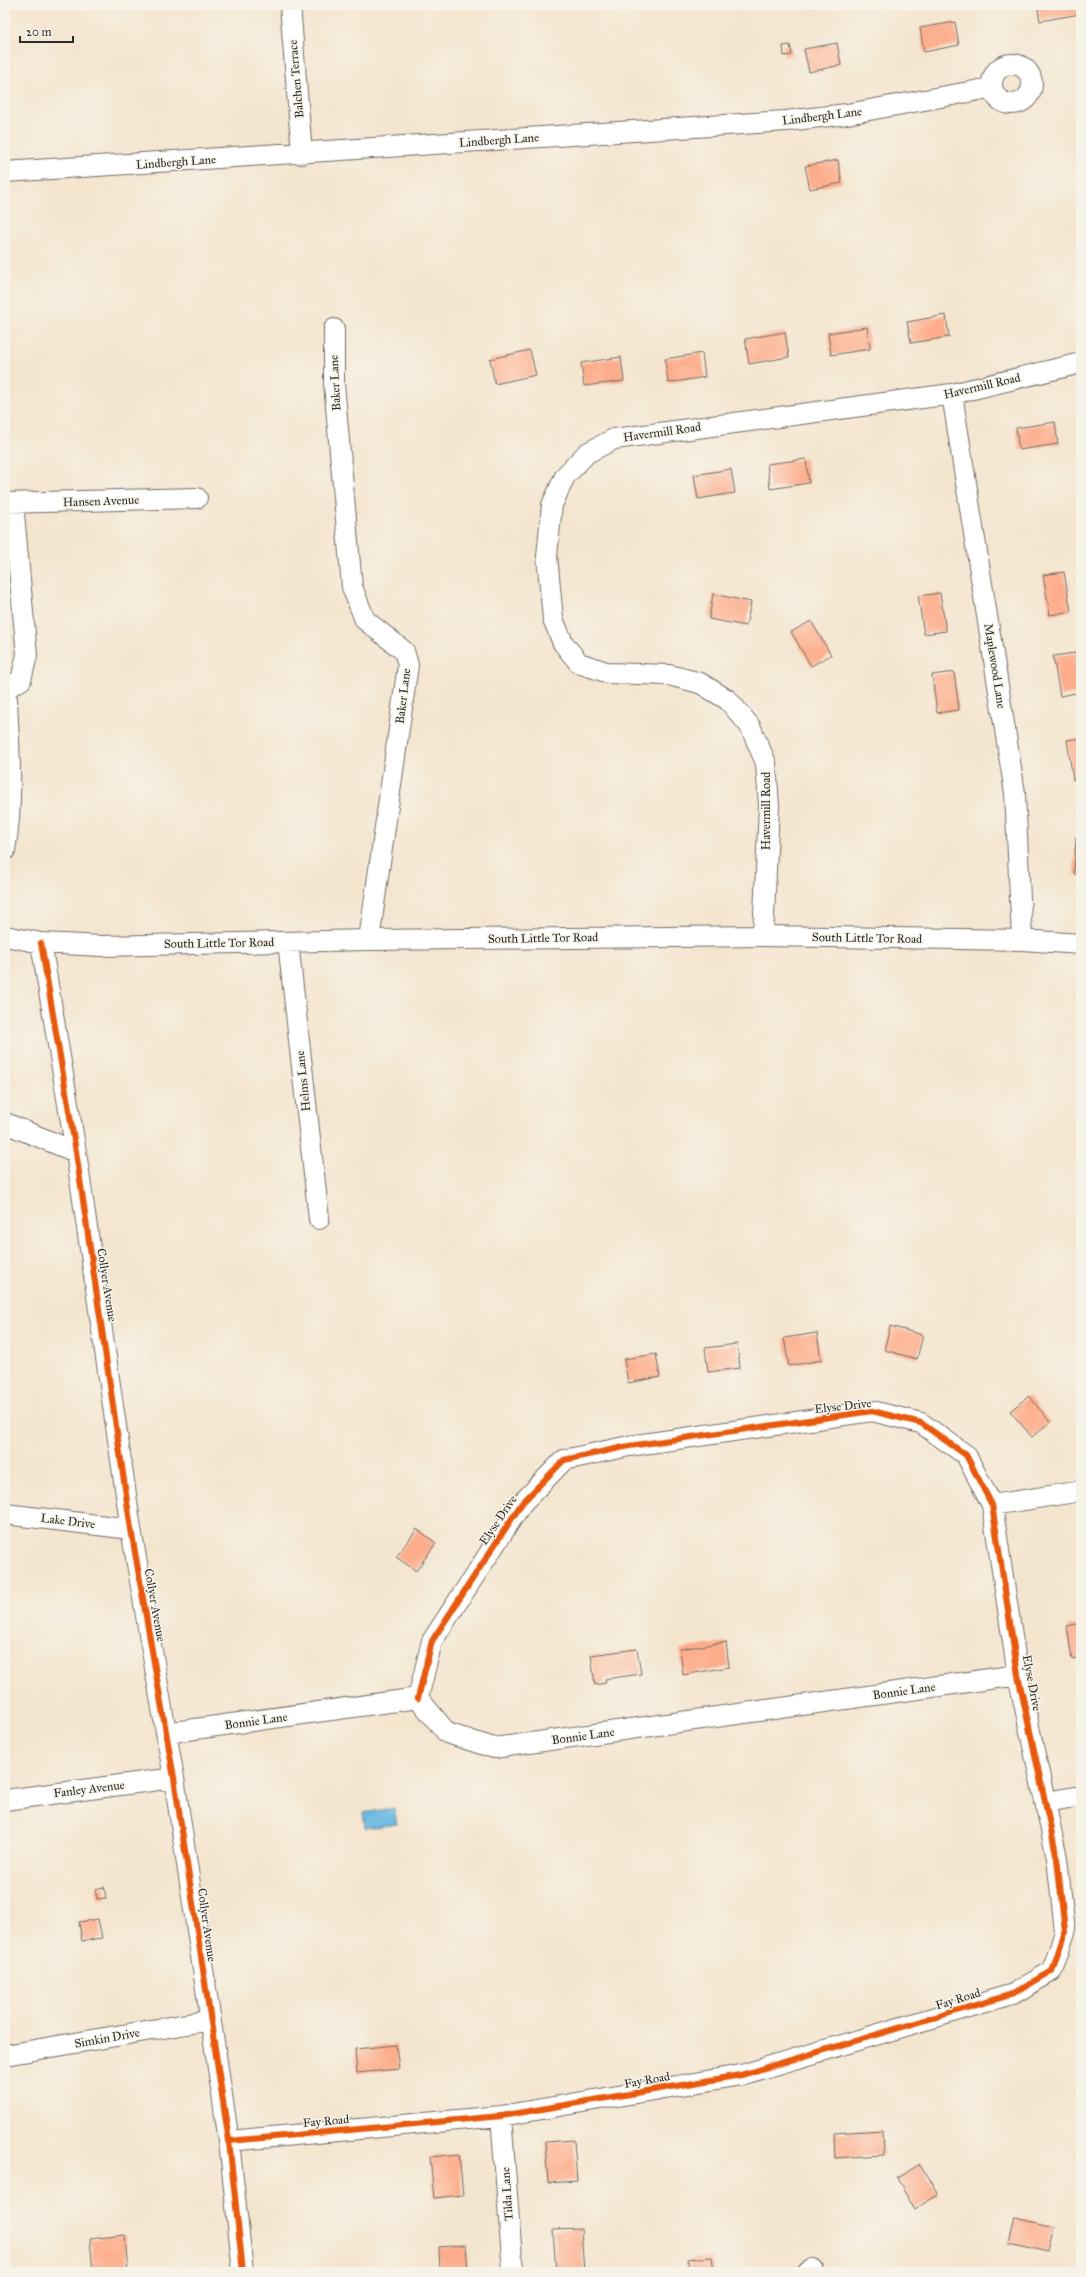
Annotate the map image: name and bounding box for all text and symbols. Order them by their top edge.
scale bar [20,18,73,44]
text: 20 m [26,25,52,39]
street label: Balchen Terrace [286,39,306,119]
street label: Lindbergh Lane [781,104,863,129]
street label: Lindbergh Lane [458,130,540,151]
street label: Lindbergh Lane [135,152,217,173]
street label: Baker Lane [327,355,343,411]
street label: Havermill Road [942,370,1022,402]
street label: Havermill Road [622,420,702,444]
street label: Hansen Avenue [63,493,139,509]
street label: Maplewood Lane [981,623,1009,709]
street label: Baker Lane [393,667,413,725]
street label: Havermill Road [759,772,773,850]
street label: South Little Tor Road [488,930,598,946]
street label: South Little Tor Road [812,930,922,946]
street label: South Little Tor Road [164,935,274,951]
street label: Helms Lane [293,1050,313,1112]
street label: Collyer Avenue [94,1247,120,1323]
street label: Elyse Drive [814,1396,872,1416]
street label: Elyse Drive [476,1492,520,1548]
street label: Lake Drive [40,1511,96,1531]
street label: Collyer Avenue [142,1567,168,1643]
street label: Elyse Drive [1020,1654,1044,1712]
street label: Bonnie Lane [872,1680,936,1702]
street label: Bonnie Lane [224,1710,288,1732]
street label: Bonnie Lane [551,1725,615,1747]
street label: Fanley Avenue [53,1778,125,1800]
street label: Collyer Avenue [195,1887,219,1963]
street label: Fay Road [934,1986,982,2012]
street label: Simkin Drive [73,2025,141,2051]
street label: Fay Road [623,2069,671,2091]
street label: Fay Road [302,2112,350,2130]
street label: Tilda Lane [498,2167,516,2221]

